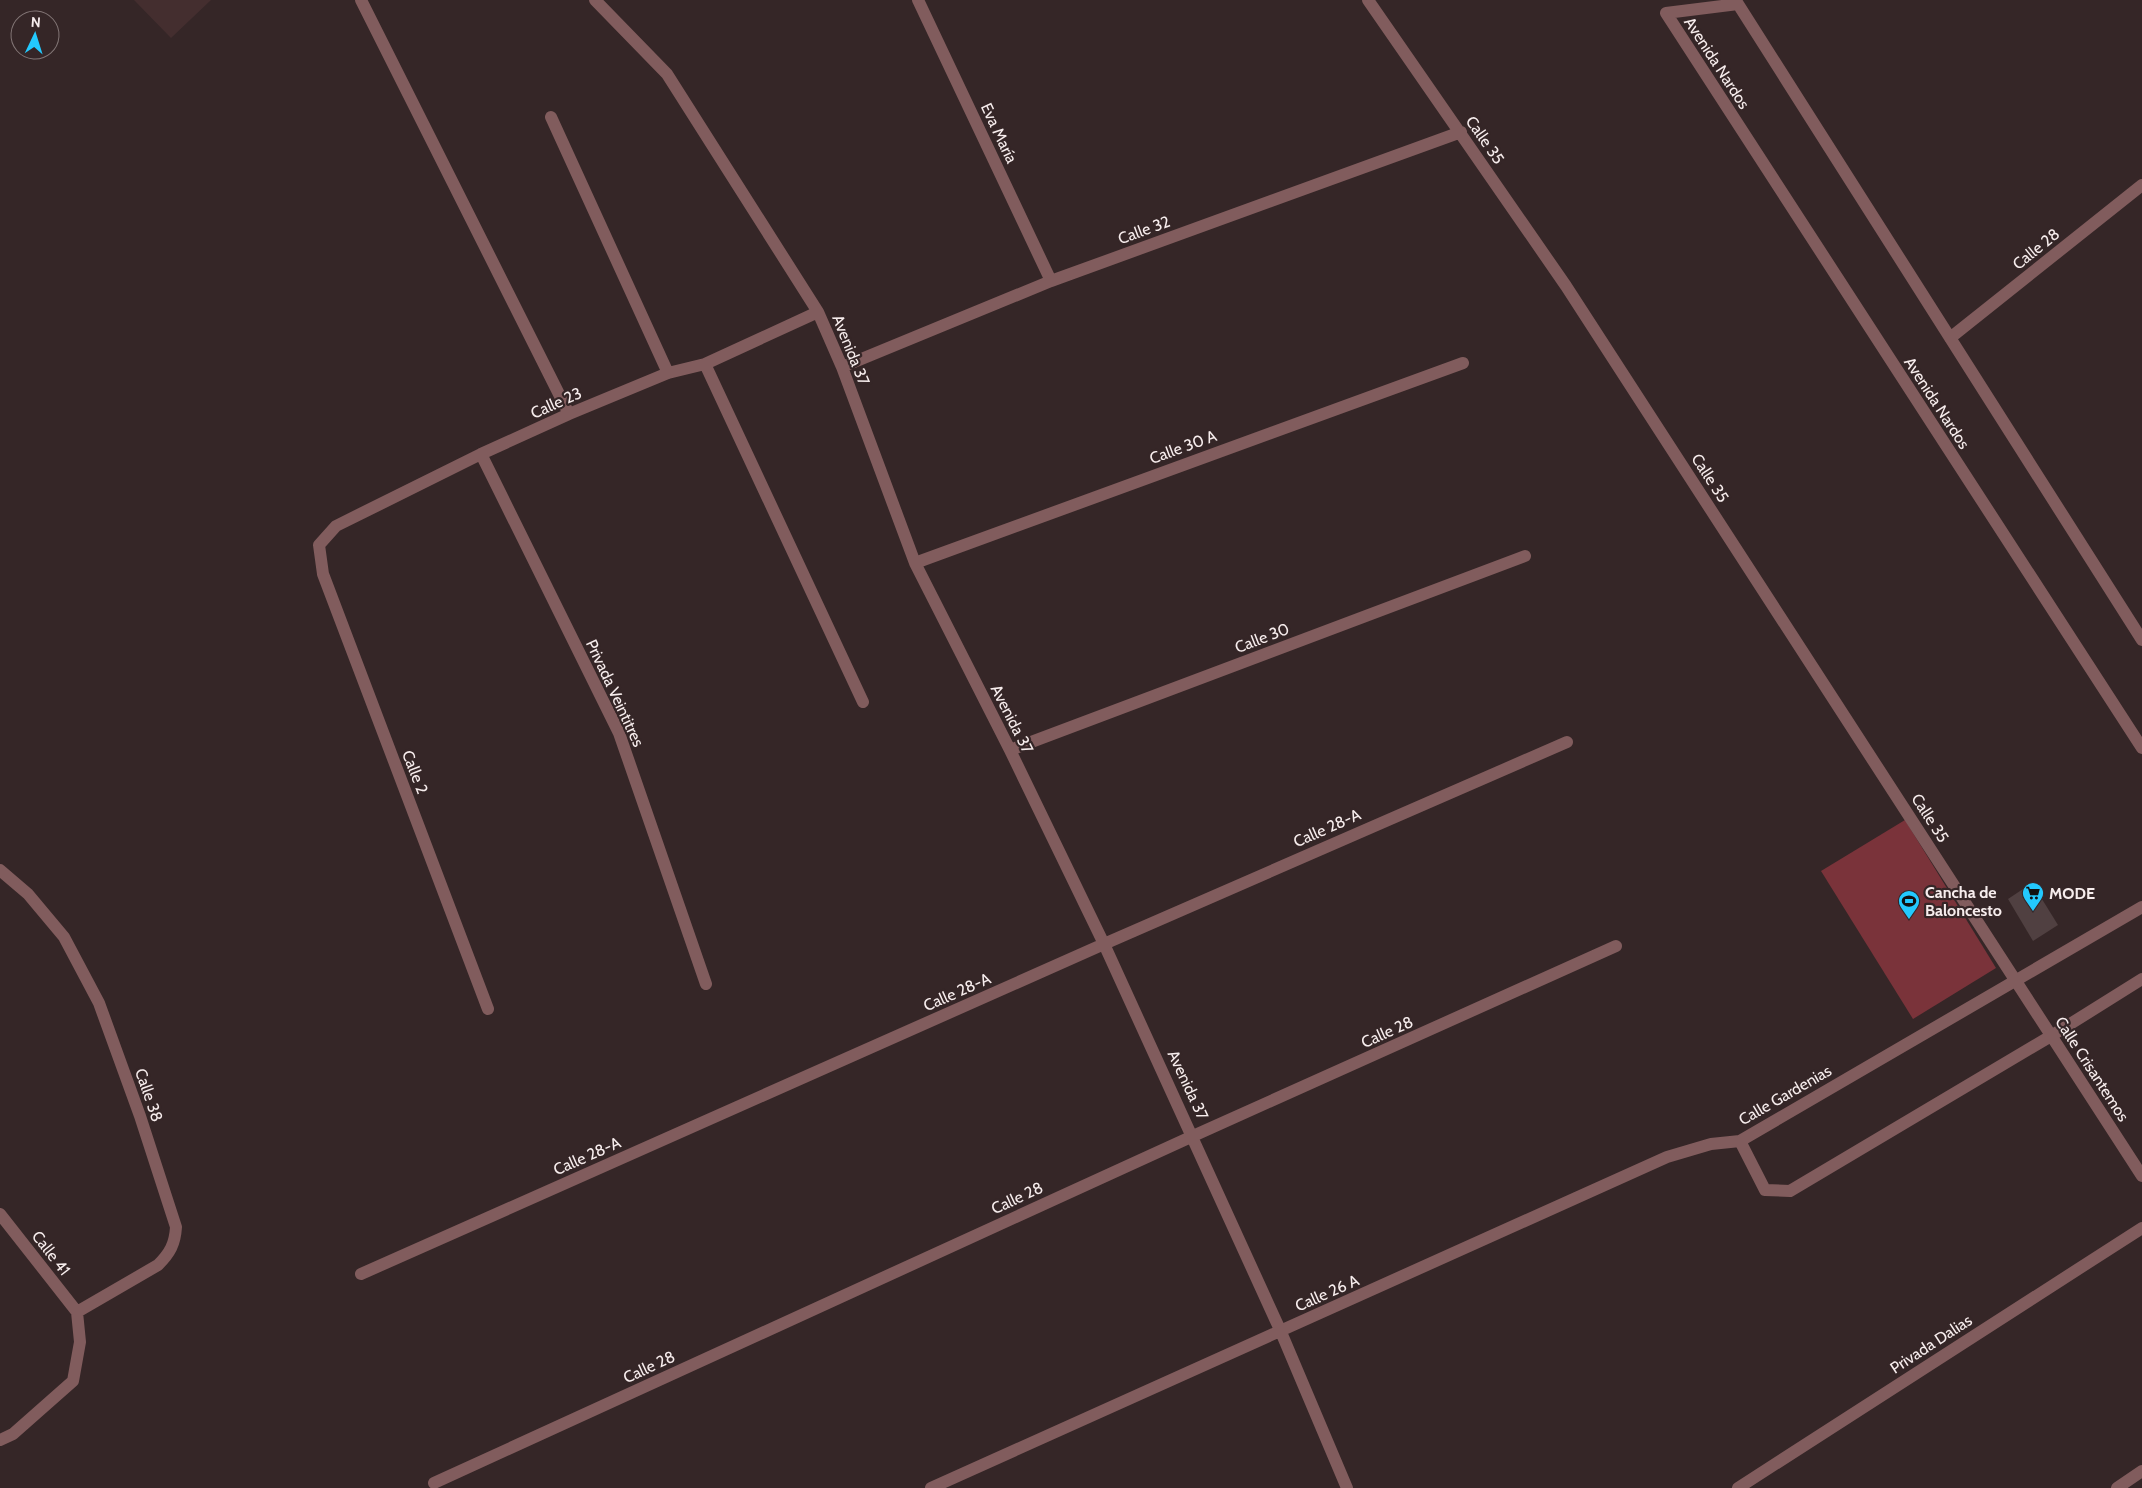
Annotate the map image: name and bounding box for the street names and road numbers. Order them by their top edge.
street label: Avenida Nardos [1680,14,1754,113]
street label: Eva María [977,100,1021,166]
street label: Calle 35 [1462,112,1508,168]
street label: Calle 32 [1115,212,1173,248]
street label: Calle 28 [2009,224,2063,274]
street label: Avenida 37 [828,312,874,388]
street label: Avenida Nardos [1900,354,1974,453]
street label: Calle 23 [528,383,584,423]
street label: Calle 30 A [1147,426,1219,468]
street label: Calle 35 [1687,450,1733,506]
street label: Calle 30 [1232,619,1292,657]
street label: Privada Veintitres [582,636,648,750]
street label: Avenida 37 [987,682,1037,756]
street label: Calle 2 [398,748,432,796]
street label: Calle 35 [1907,790,1953,846]
street label: Calle 28-A [1290,805,1364,851]
street label: Calle 28-A [920,969,994,1015]
street label: Calle 28 [1358,1012,1416,1052]
street label: Calle Crisantemos [2051,1013,2133,1125]
street label: Avenida 37 [1164,1047,1212,1123]
street label: Calle Gardenias [1735,1061,1835,1129]
street label: Calle 38 [131,1066,167,1124]
street label: Calle 28-A [550,1133,624,1179]
street label: Calle 28 [988,1178,1046,1218]
street label: Calle 41 [28,1227,74,1279]
street label: Calle 26 A [1292,1270,1362,1315]
street label: Privada Dalias [1887,1310,1976,1377]
street label: Calle 28 [620,1347,678,1387]

